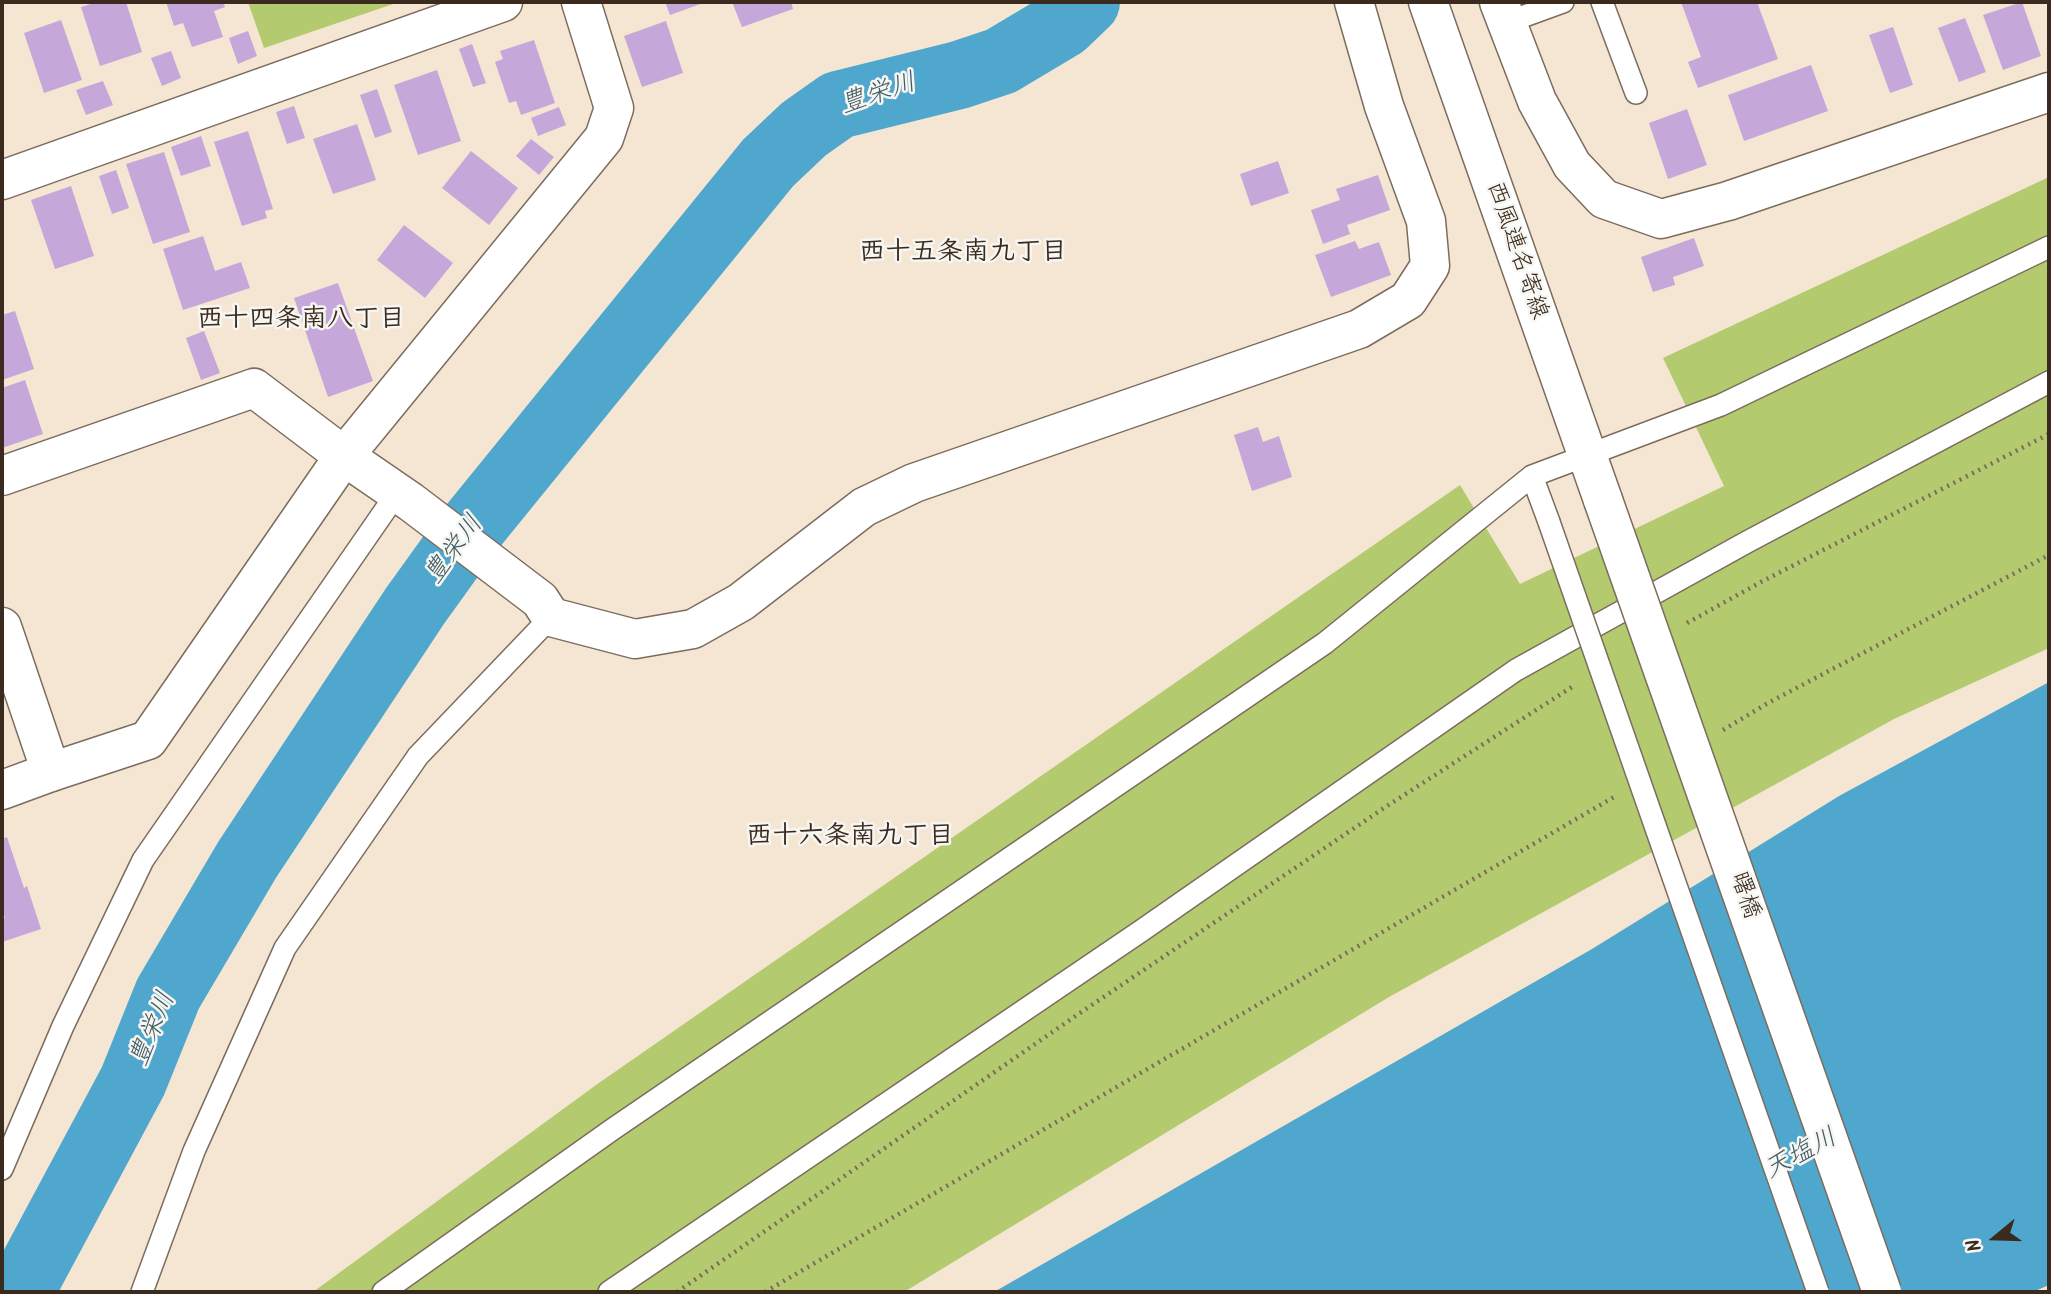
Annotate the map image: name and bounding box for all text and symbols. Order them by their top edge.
water label: 豊栄川 [837,69,921,123]
street label: 西風連名寄線 [1478,178,1552,324]
district label: 西十五条南九丁目 [859,239,1067,271]
district label: 西十四条南八丁目 [197,306,405,338]
water label: 豊栄川 [420,510,492,592]
district label: 西十六条南九丁目 [746,823,954,855]
street label: 曙橋 [1722,869,1764,923]
water label: 豊栄川 [125,988,185,1072]
water label: 天塩川 [1760,1124,1844,1188]
north arrow [1960,1203,2030,1273]
text: N [1959,1234,1991,1255]

